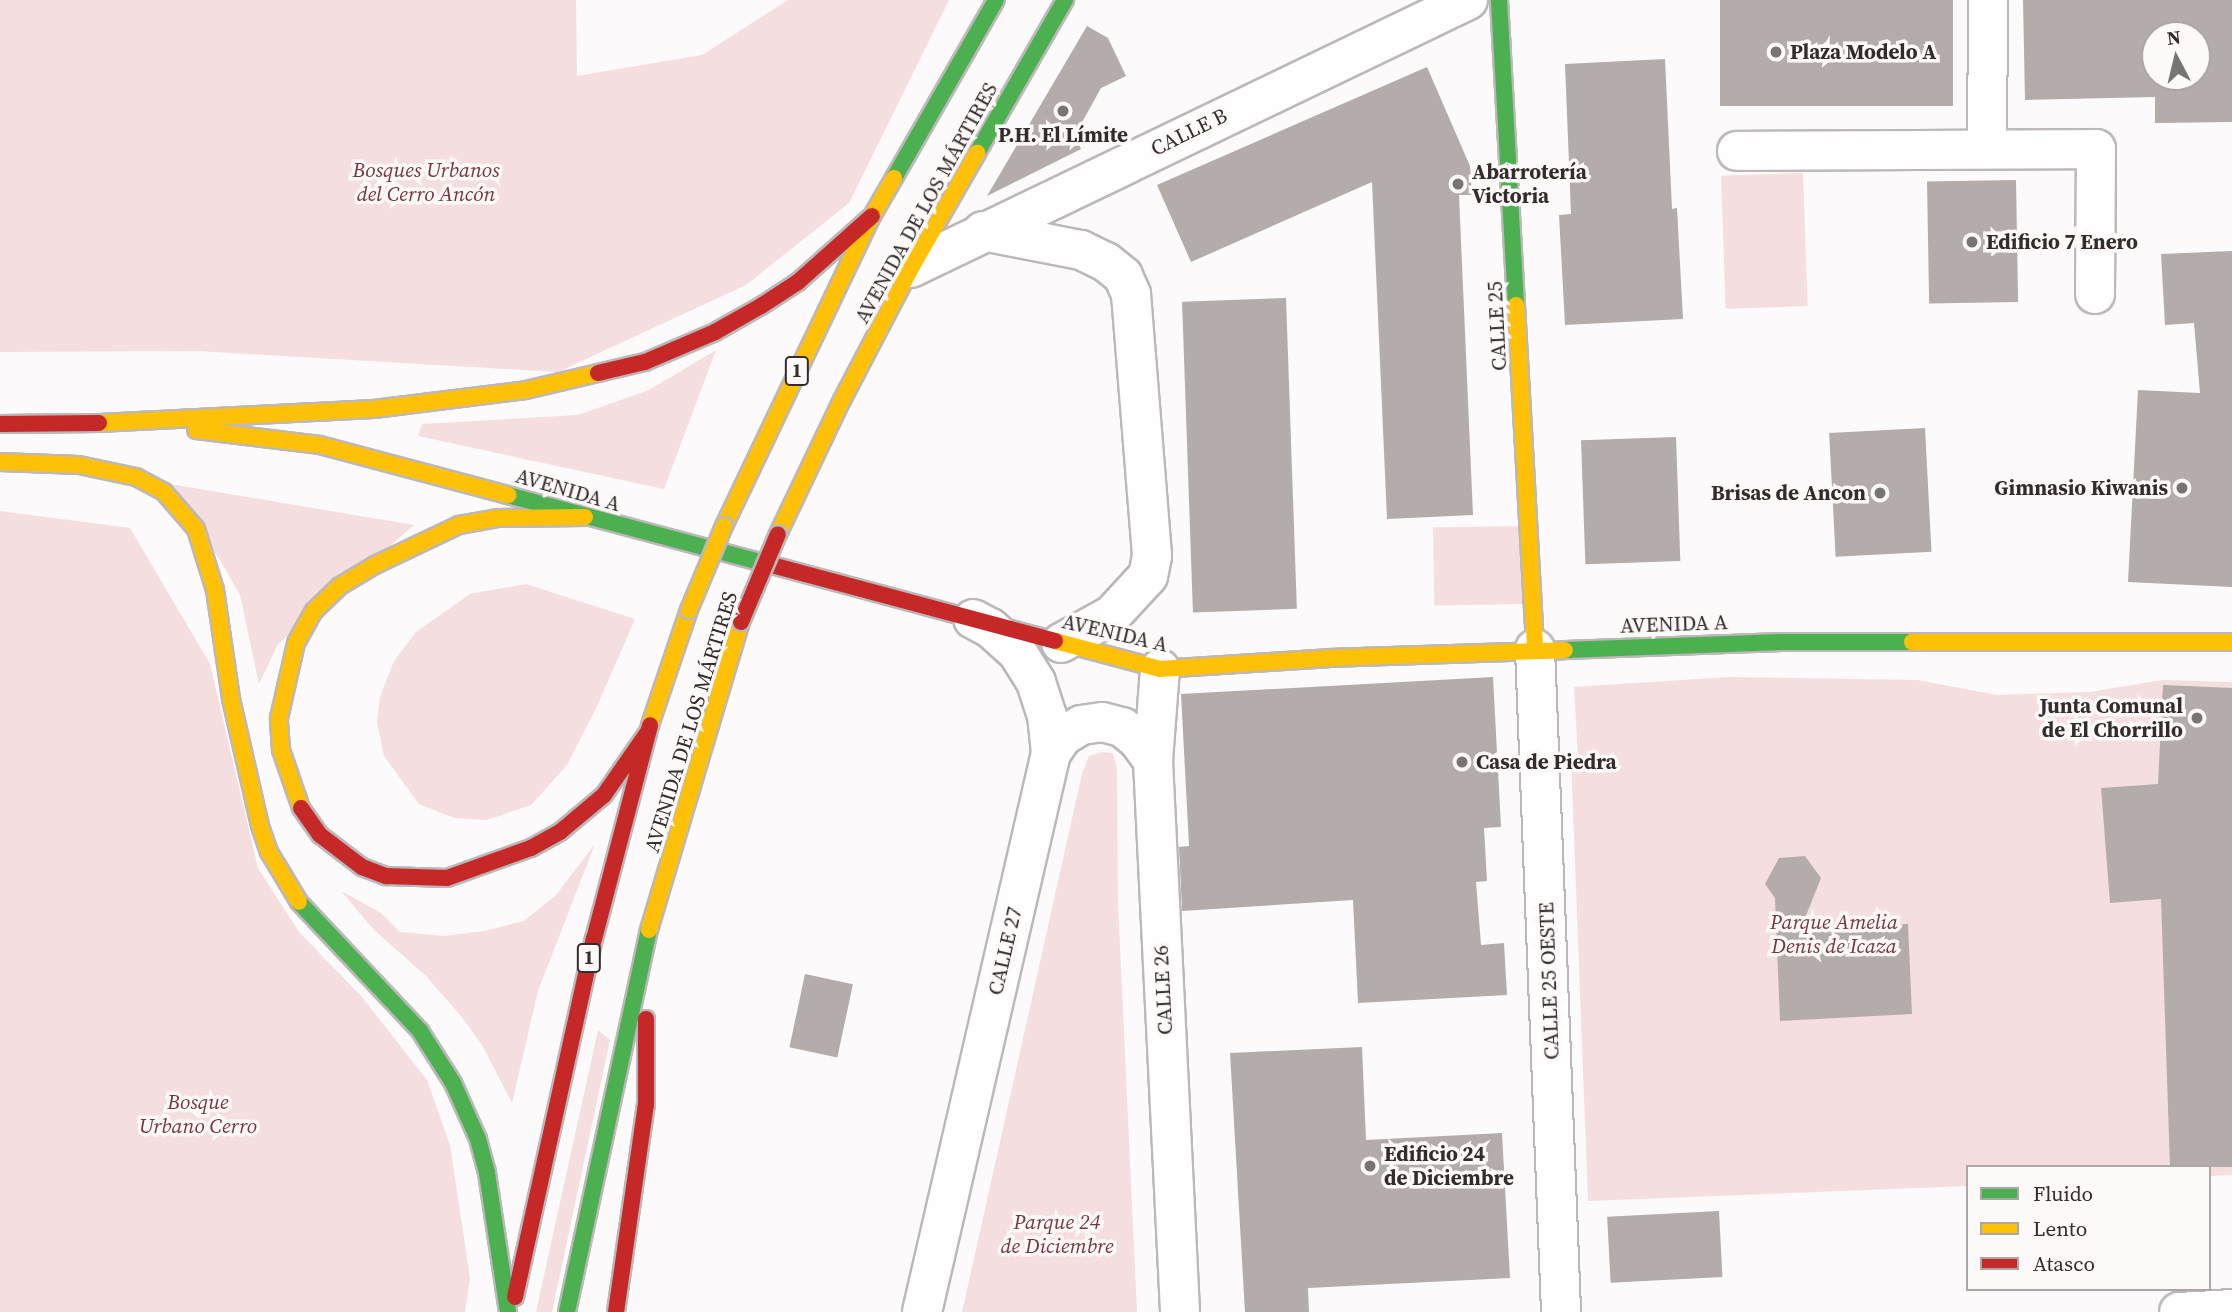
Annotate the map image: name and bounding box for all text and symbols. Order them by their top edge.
north arrow [2141,21,2211,91]
text: N [2165,23,2182,51]
place label: Plaza Modelo A [1790,39,1936,65]
marker: Plaza Modelo A [1768,44,1784,60]
street label: AVENIDA DE LOS MÁRTIRES [849,78,1003,328]
marker: P.H. El Límite [1055,103,1071,119]
street label: CALLE B [1147,103,1231,161]
place label: P.H. El Límite [998,122,1128,148]
park label: Bosques Urbanos del Cerro Ancón [352,157,500,207]
place label: Abarrotería Victoria [1472,159,1587,209]
marker: Abarrotería Victoria [1450,176,1466,192]
place label: Edificio 7 Enero [1986,229,2138,255]
marker: Edificio 7 Enero [1964,234,1980,250]
street label: CALLE 25 [1482,281,1512,371]
road number: 1 [785,356,809,386]
street label: AVENIDA A [513,463,623,517]
place label: Gimnasio Kiwanis [1994,475,2168,501]
place label: Brisas de Ancon [1711,480,1866,506]
marker: Gimnasio Kiwanis [2174,480,2190,496]
marker: Brisas de Ancon [1872,485,1888,501]
street label: AVENIDA DE LOS MÁRTIRES [639,589,743,855]
street label: AVENIDA A [1060,609,1170,657]
street label: AVENIDA A [1620,610,1728,638]
place label: Junta Comunal de El Chorrillo [2039,693,2183,743]
marker: Junta Comunal de El Chorrillo [2189,710,2205,726]
place label: Casa de Piedra [1476,749,1617,775]
marker: Casa de Piedra [1454,754,1470,770]
street label: CALLE 25 OESTE [1534,902,1564,1060]
street label: CALLE 27 [983,904,1027,998]
park label: Parque Amelia Denis de Icaza [1770,909,1898,959]
road number: 1 [577,942,601,974]
street label: CALLE 26 [1148,945,1178,1035]
park label: Bosque Urbano Cerro [139,1089,257,1139]
place label: Edificio 24 de Diciembre [1384,1141,1514,1191]
marker: Edificio 24 de Diciembre [1362,1158,1378,1174]
legend [1966,1165,2211,1291]
text: Fluido [2033,1179,2093,1208]
park label: Parque 24 de Diciembre [1000,1209,1114,1259]
text: Lento [2033,1214,2087,1243]
text: Atasco [2033,1249,2095,1278]

